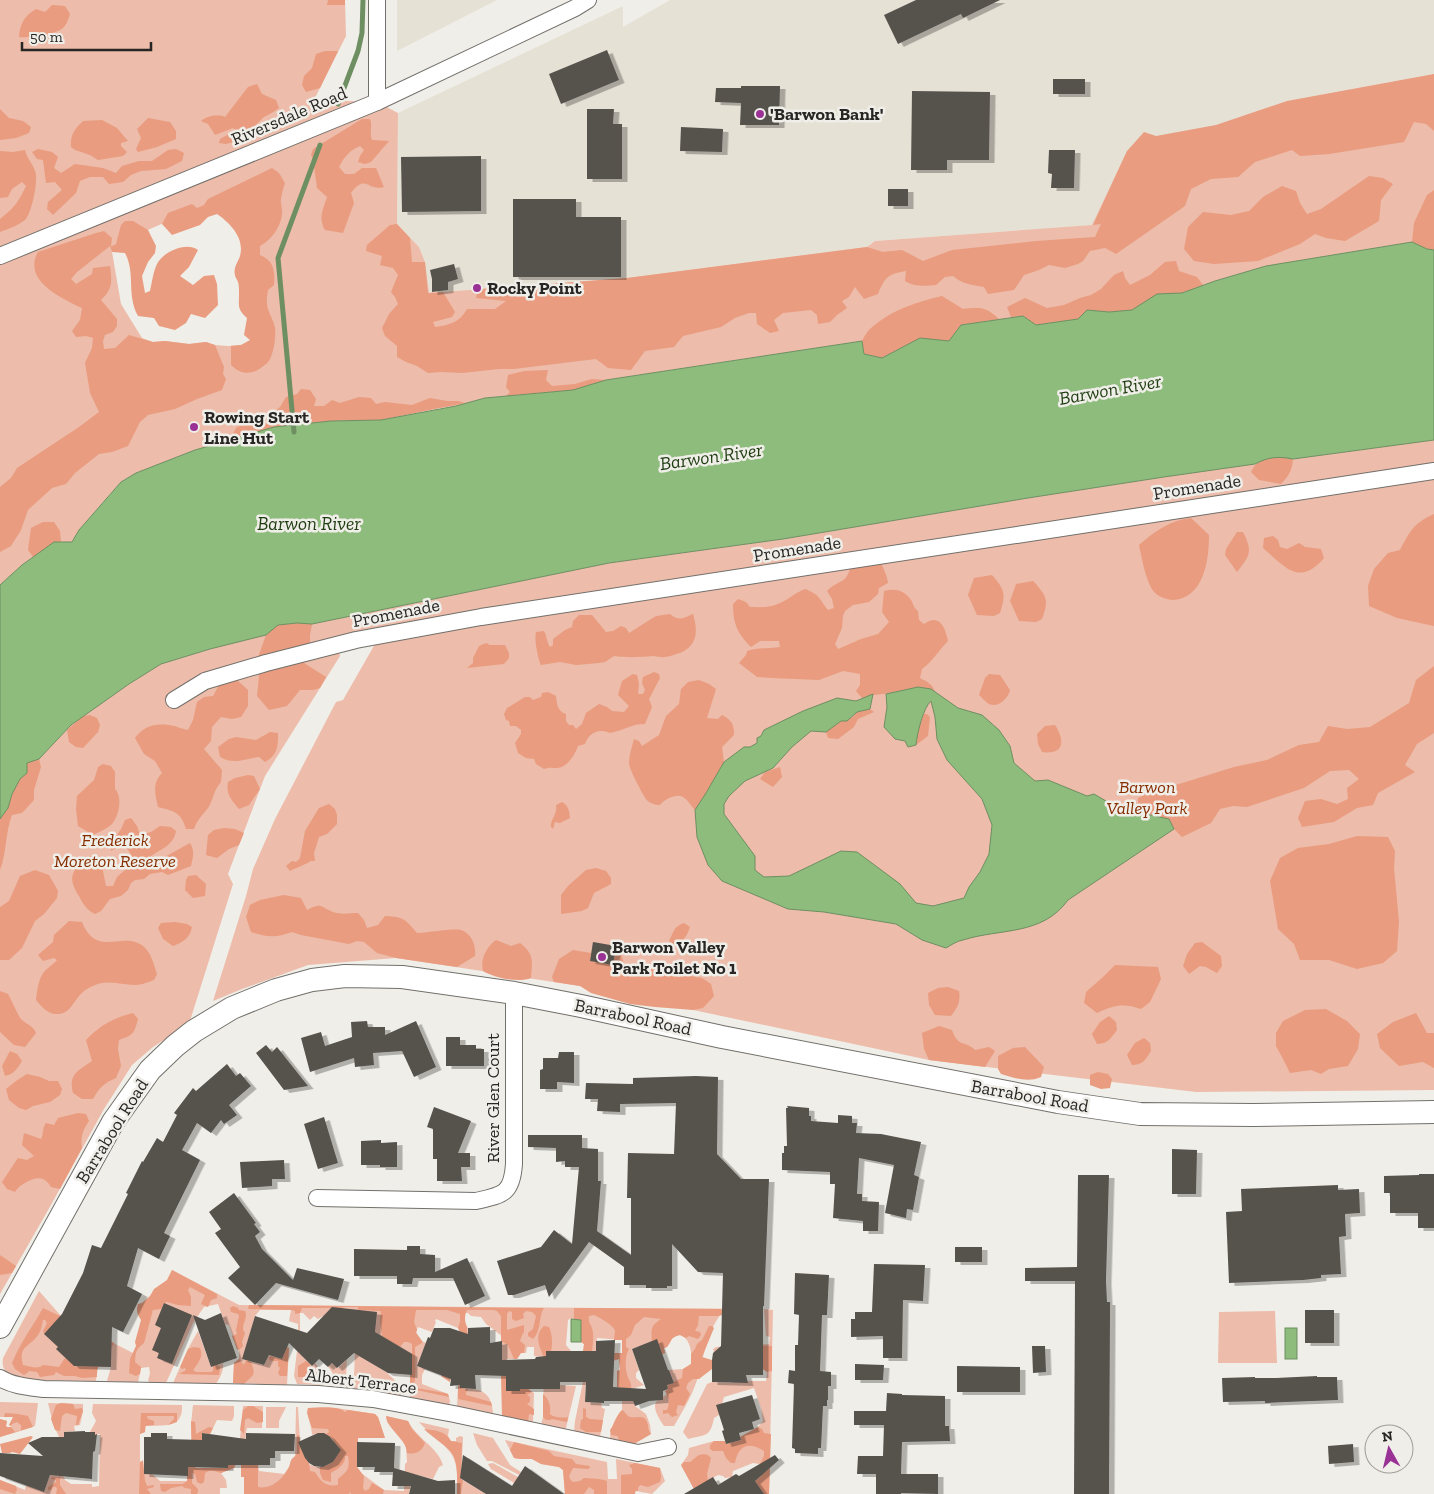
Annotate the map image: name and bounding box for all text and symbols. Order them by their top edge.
scale bar [22,20,151,52]
text: 50 m [30,28,63,46]
street label: Riversdale Road [228,82,350,150]
place label: 'Barwon Bank' [770,103,884,125]
marker: 'Barwon Bank' [754,108,766,120]
place label: Rocky Point [487,277,583,299]
marker: Rocky Point [471,282,483,294]
water label: Barwon River [1057,369,1164,410]
place label: Rowing Start Line Hut [204,406,310,449]
marker: Rowing Start Line Hut [188,421,200,433]
water label: Barwon River [658,438,764,475]
street label: Promenade [1152,469,1242,505]
water label: Barwon River [257,512,361,535]
street label: Promenade [752,531,842,567]
street label: Promenade [350,594,442,632]
park label: Barwon Valley Park [1106,776,1188,819]
park label: Frederick Moreton Reserve [54,829,176,872]
place label: Barwon Valley Park Toilet No 1 [612,936,736,979]
marker: Barwon Valley Park Toilet No 1 [596,951,608,963]
street label: Barrabool Road [572,994,694,1040]
street label: River Glen Court [482,1033,504,1163]
street label: Barrabool Road [71,1075,153,1187]
street label: Barrabool Road [969,1075,1091,1117]
street label: Albert Terrace [304,1363,418,1399]
north arrow [1364,1424,1414,1474]
text: N [1381,1427,1394,1446]

